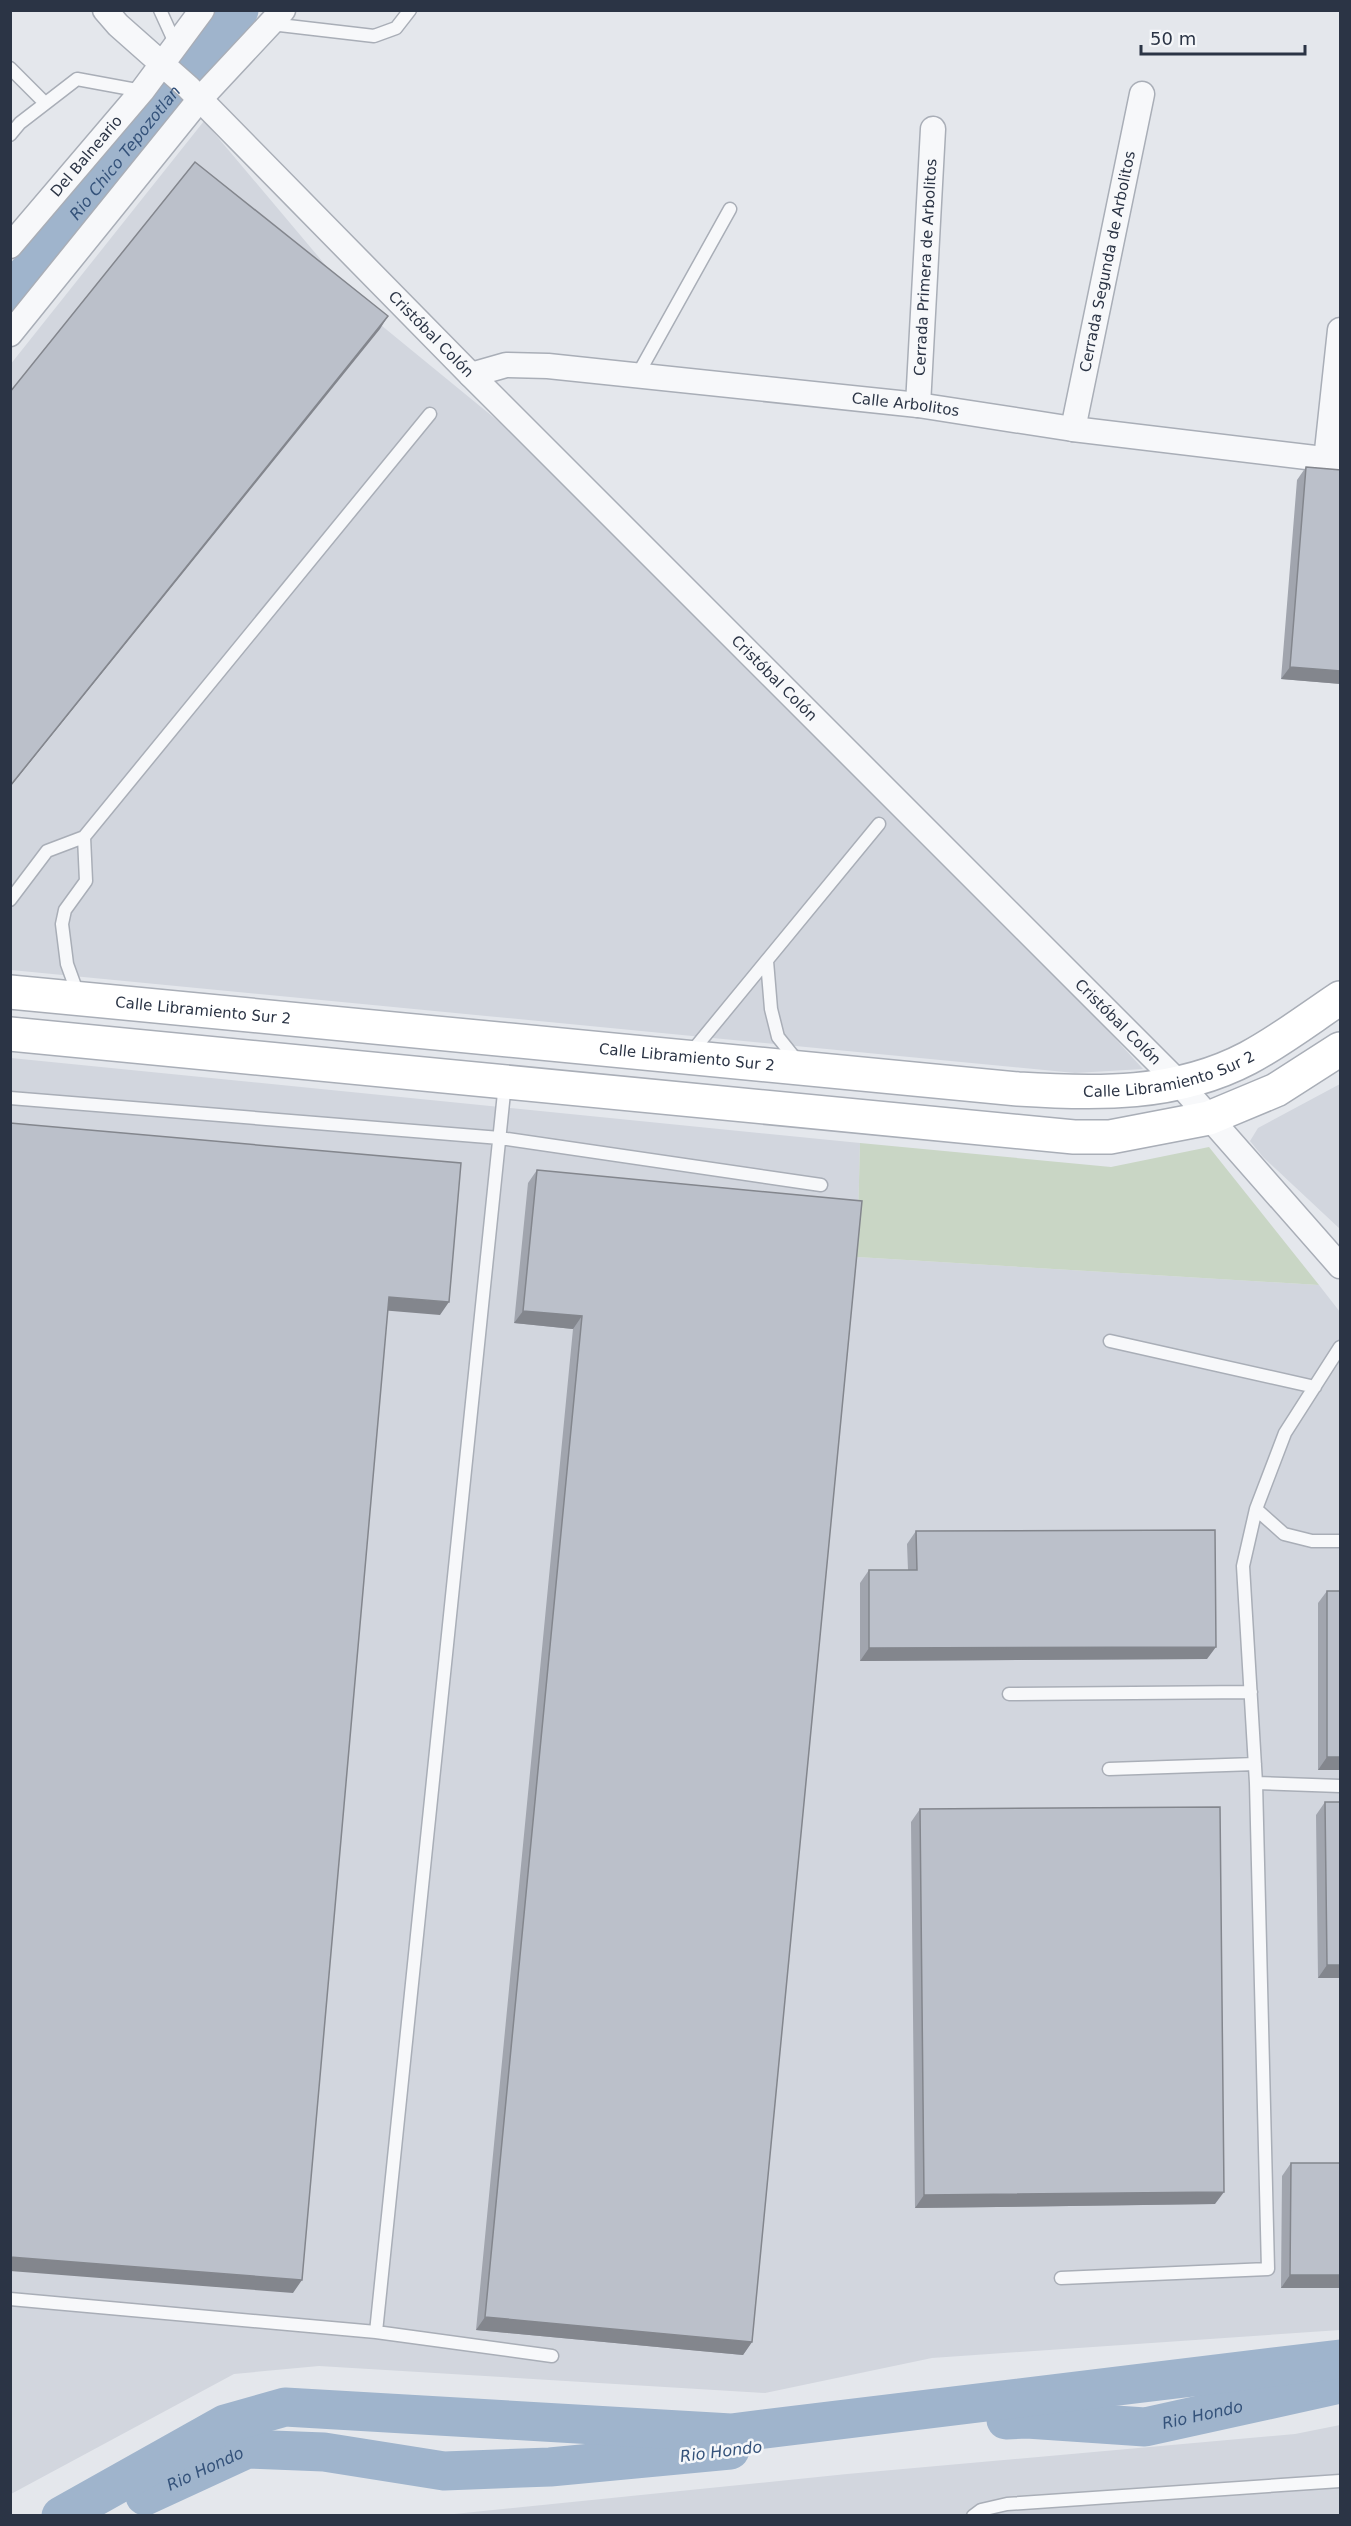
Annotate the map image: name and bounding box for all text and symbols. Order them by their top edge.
scale bar [1141,18,1304,56]
text: 50 m [1150,28,1196,49]
water label: Rio Chico Tepozotlan [65,82,185,223]
street label: Del Balneario [47,112,126,200]
street label: Cerrada Segunda de Arbolitos [1076,149,1139,374]
street label: Cerrada Primera de Arbolitos [911,158,940,376]
street label: Cristóbal Colón [385,287,477,381]
street label: Calle Arbolitos [851,389,961,420]
street label: Cristóbal Colón [728,632,821,725]
street label: Cristóbal Colón [1071,975,1165,1069]
street label: Calle Libramiento Sur 2 [114,993,292,1028]
street label: Calle Libramiento Sur 2 [598,1040,776,1075]
street label: Calle Libramiento Sur 2 [1083,1047,1258,1101]
water label: Rio Hondo [1160,2397,1245,2433]
water label: Rio Hondo [679,2437,763,2466]
water label: Rio Hondo [164,2443,247,2495]

